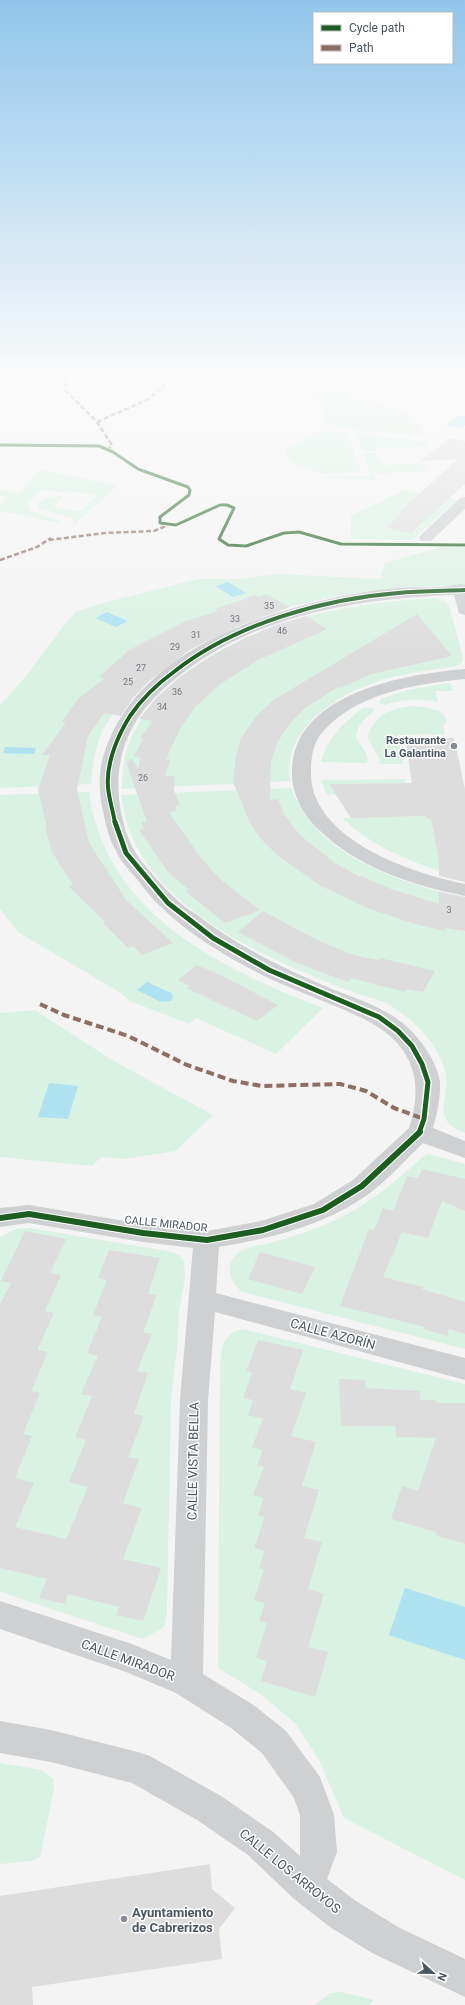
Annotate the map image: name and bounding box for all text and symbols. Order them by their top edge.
legend [313,12,453,64]
text: Cycle path [349,21,405,35]
text: Path [349,41,374,55]
house number: 35 [264,601,274,611]
house number: 33 [230,614,240,624]
house number: 46 [277,626,287,636]
house number: 31 [191,630,201,640]
house number: 29 [170,642,180,652]
house number: 27 [136,663,146,673]
house number: 25 [123,677,133,687]
house number: 36 [172,687,182,697]
house number: 34 [157,702,167,712]
place label: Restaurante La Galantina [384,734,446,760]
marker: Restaurante La Galantina [449,741,459,751]
house number: 26 [138,773,148,783]
house number: 3 [446,905,452,915]
street label: CALLE MIRADOR [124,1213,208,1235]
street label: CALLE AZORÍN [289,1315,377,1353]
street label: CALLE VISTA BELLA [184,1401,202,1520]
street label: CALLE MIRADOR [79,1636,177,1684]
street label: CALLE LOS ARROYOS [237,1826,344,1916]
place label: Ayuntamiento de Cabrerizos [132,1905,213,1935]
marker: Ayuntamiento de Cabrerizos [119,1914,129,1924]
north arrow [413,1953,453,1993]
text: N [434,1971,449,1983]

